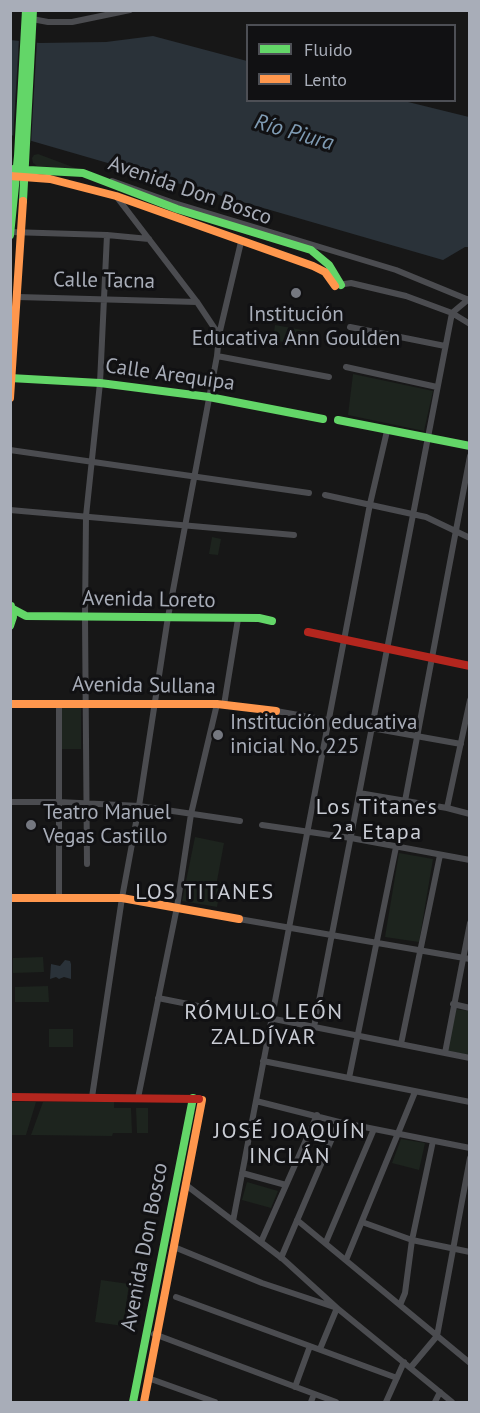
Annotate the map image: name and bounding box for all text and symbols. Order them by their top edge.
legend [246,24,456,102]
text: Fluido [304,38,352,61]
text: Lento [304,68,347,91]
water label: Río Piura [251,109,337,157]
street label: Avenida Don Bosco [105,151,275,231]
street label: Calle Tacna [53,268,155,294]
marker: Institución Educativa Ann Goulden [289,286,303,300]
place label: Institución Educativa Ann Goulden [192,302,400,352]
street label: Calle Arequipa [104,353,236,397]
street label: Avenida Loreto [82,586,216,614]
street label: Avenida Sullana [72,672,216,700]
place label: Institución educativa inicial No. 225 [230,710,418,760]
marker: Institución educativa inicial No. 225 [211,728,225,742]
district label: Los Titanes 2ª Etapa [316,795,438,846]
place label: Teatro Manuel Vegas Castillo [43,800,171,850]
marker: Teatro Manuel Vegas Castillo [24,818,38,832]
district label: LOS TITANES [135,880,275,906]
district label: RÓMULO LEÓN ZALDÍVAR [184,1000,344,1052]
district label: JOSÉ JOAQUÍN INCLÁN [214,1119,366,1170]
street label: Avenida Don Bosco [116,1161,174,1333]

